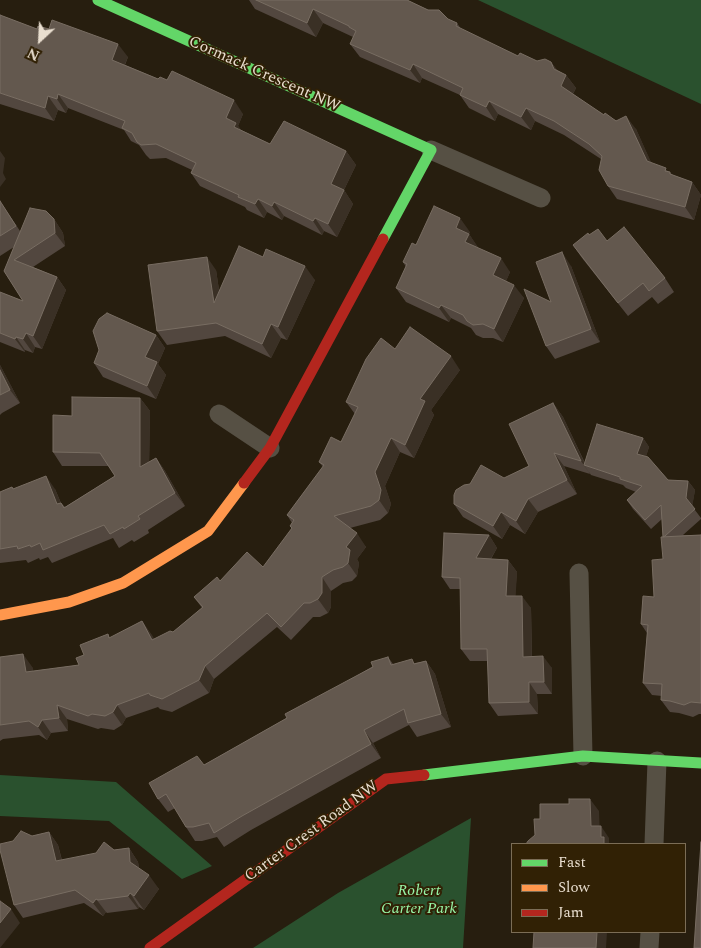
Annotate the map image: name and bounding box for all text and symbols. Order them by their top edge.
north arrow [15,15,65,65]
street label: Cormack Crescent NW [185,33,343,117]
text: N [24,42,43,66]
street label: Carter Crest Road NW [242,777,382,887]
legend [511,843,686,933]
text: Fast [558,851,586,874]
text: Slow [558,876,590,899]
park label: Robert Carter Park [381,882,457,920]
text: Jam [558,901,584,924]

